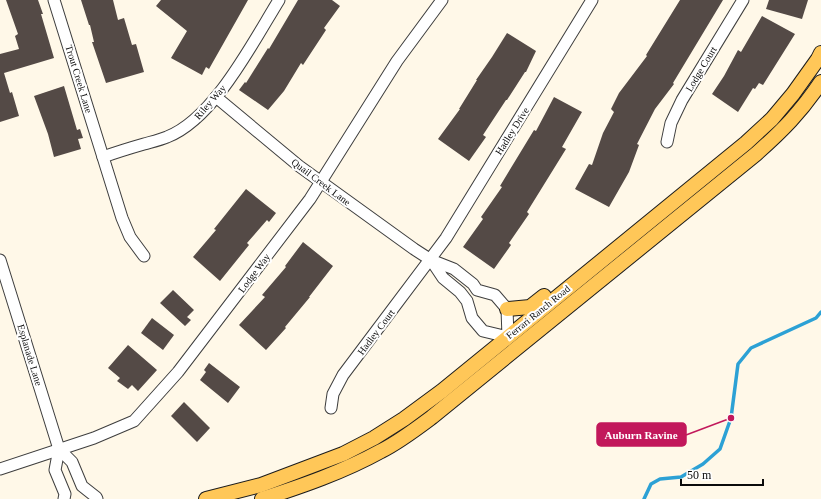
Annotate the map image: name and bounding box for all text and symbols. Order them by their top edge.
street label: Trout Creek Lane [63,44,95,115]
street label: Lodge Court [683,44,719,94]
street label: Riley Way [192,83,228,121]
street label: Hadley Drive [493,105,531,157]
street label: Quail Creek Lane [289,156,353,208]
street label: Lodge Way [236,251,272,295]
street label: Ferrari Ranch Road [504,283,572,341]
street label: Hadley Court [355,307,397,357]
street label: Esplanade Lane [15,323,45,388]
callout: Auburn Ravine [597,423,686,446]
text: Auburn Ravine [604,429,678,441]
scale bar [681,461,763,487]
text: 50 m [687,468,712,482]

